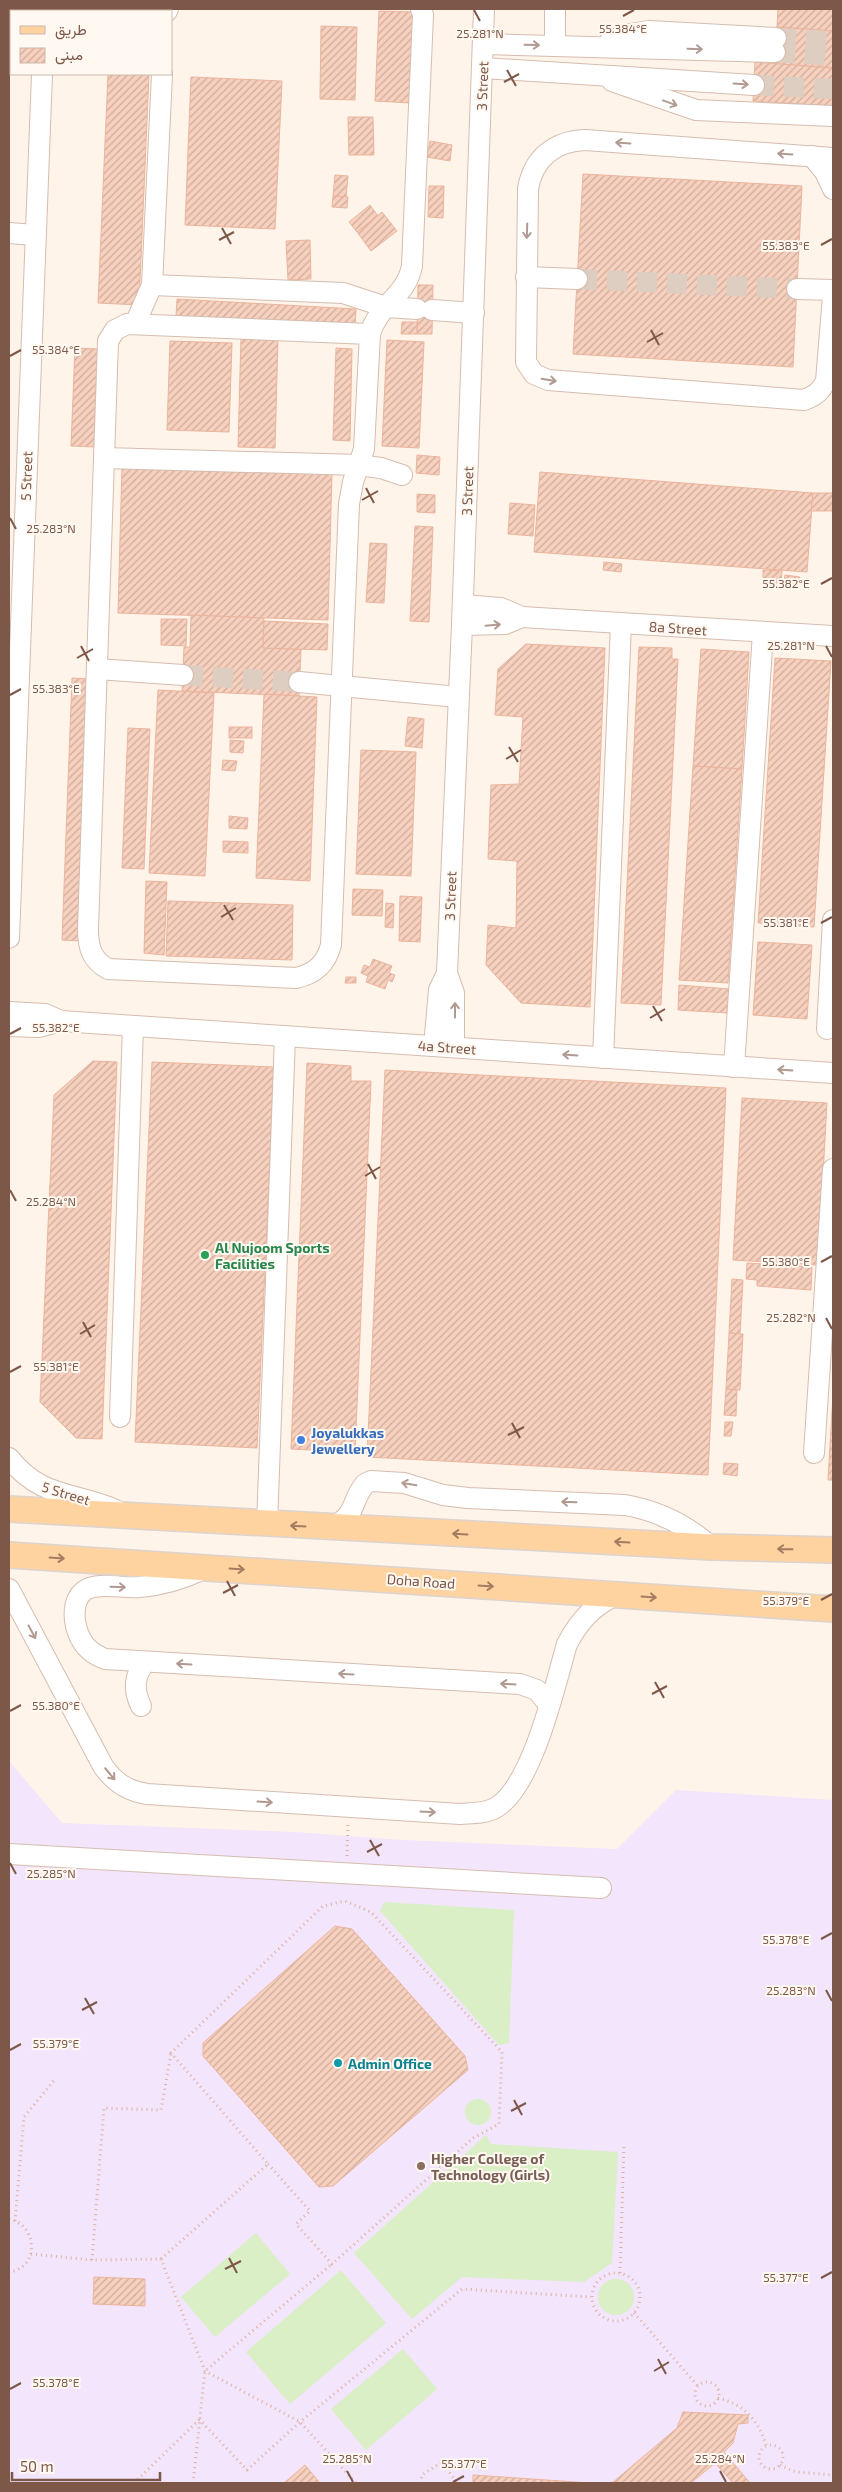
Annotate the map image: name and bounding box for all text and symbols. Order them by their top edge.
legend [10,10,172,75]
text: طريق [55,20,87,40]
text: 55.384°E [599,21,647,35]
text: 25.281°N [456,26,504,40]
one-way arrow [524,40,540,50]
text: مبنى [55,45,83,65]
one-way arrow [687,45,703,54]
street label: 3 Street [473,61,491,111]
one-way arrow [733,80,749,89]
one-way arrow [662,99,677,108]
one-way arrow [615,138,631,147]
one-way arrow [777,150,793,159]
one-way arrow [522,222,532,239]
text: 55.383°E [762,238,810,252]
text: 55.384°E [32,342,80,356]
one-way arrow [541,375,557,385]
street label: 5 Street [17,451,35,501]
street label: 3 Street [458,466,476,516]
text: 25.283°N [26,521,76,535]
text: 55.382°E [762,576,810,590]
street label: 8a Street [648,617,708,639]
one-way arrow [485,620,501,630]
text: 25.281°N [767,638,815,652]
text: 55.383°E [32,681,80,695]
street label: 3 Street [441,871,459,921]
text: 55.381°E [763,915,809,929]
one-way arrow [450,1002,460,1018]
text: 55.382°E [32,1020,80,1034]
street label: 4a Street [417,1036,477,1058]
one-way arrow [562,1051,578,1060]
one-way arrow [777,1066,793,1075]
text: 25.284°N [26,1194,76,1208]
place label: Al Nujoom Sports Facilities [215,1239,330,1272]
marker: Al Nujoom Sports Facilities [199,1249,211,1261]
text: 55.380°E [762,1254,810,1268]
text: 25.282°N [766,1310,816,1324]
text: 55.381°E [33,1359,79,1373]
place label: Joyalukkas Jewellery [311,1424,384,1457]
marker: Joyalukkas Jewellery [295,1434,307,1446]
street label: 5 Street [40,1478,92,1508]
one-way arrow [401,1478,417,1488]
one-way arrow [561,1498,577,1507]
one-way arrow [290,1522,306,1531]
one-way arrow [452,1530,468,1539]
one-way arrow [614,1538,630,1547]
one-way arrow [777,1544,793,1553]
one-way arrow [49,1553,65,1562]
one-way arrow [229,1564,245,1574]
street label: Doha Road [386,1570,456,1592]
one-way arrow [478,1581,494,1590]
one-way arrow [109,1583,125,1592]
one-way arrow [640,1592,656,1601]
text: 55.379°E [763,1593,809,1607]
one-way arrow [28,1624,37,1639]
one-way arrow [176,1660,192,1669]
one-way arrow [338,1669,354,1679]
one-way arrow [501,1679,517,1688]
text: 55.380°E [32,1698,80,1712]
one-way arrow [104,1768,115,1781]
one-way arrow [257,1797,273,1806]
one-way arrow [419,1807,435,1816]
text: 25.285°N [26,1866,76,1880]
text: 55.378°E [763,1932,810,1946]
text: 25.283°N [766,1983,816,1997]
text: 55.379°E [33,2036,79,2050]
place label: Admin Office [348,2055,432,2072]
marker: Admin Office [332,2057,344,2069]
place label: Higher College of Technology (Girls) [431,2150,550,2183]
marker: Higher College of Technology (Girls) [415,2160,427,2172]
text: 55.377°E [763,2270,809,2284]
text: 55.378°E [33,2375,80,2389]
scale bar [12,2450,160,2482]
text: 25.285°N [322,2451,372,2465]
text: 25.284°N [695,2451,745,2465]
text: 55.377°E [441,2456,487,2470]
text: 50 m [20,2457,54,2475]

